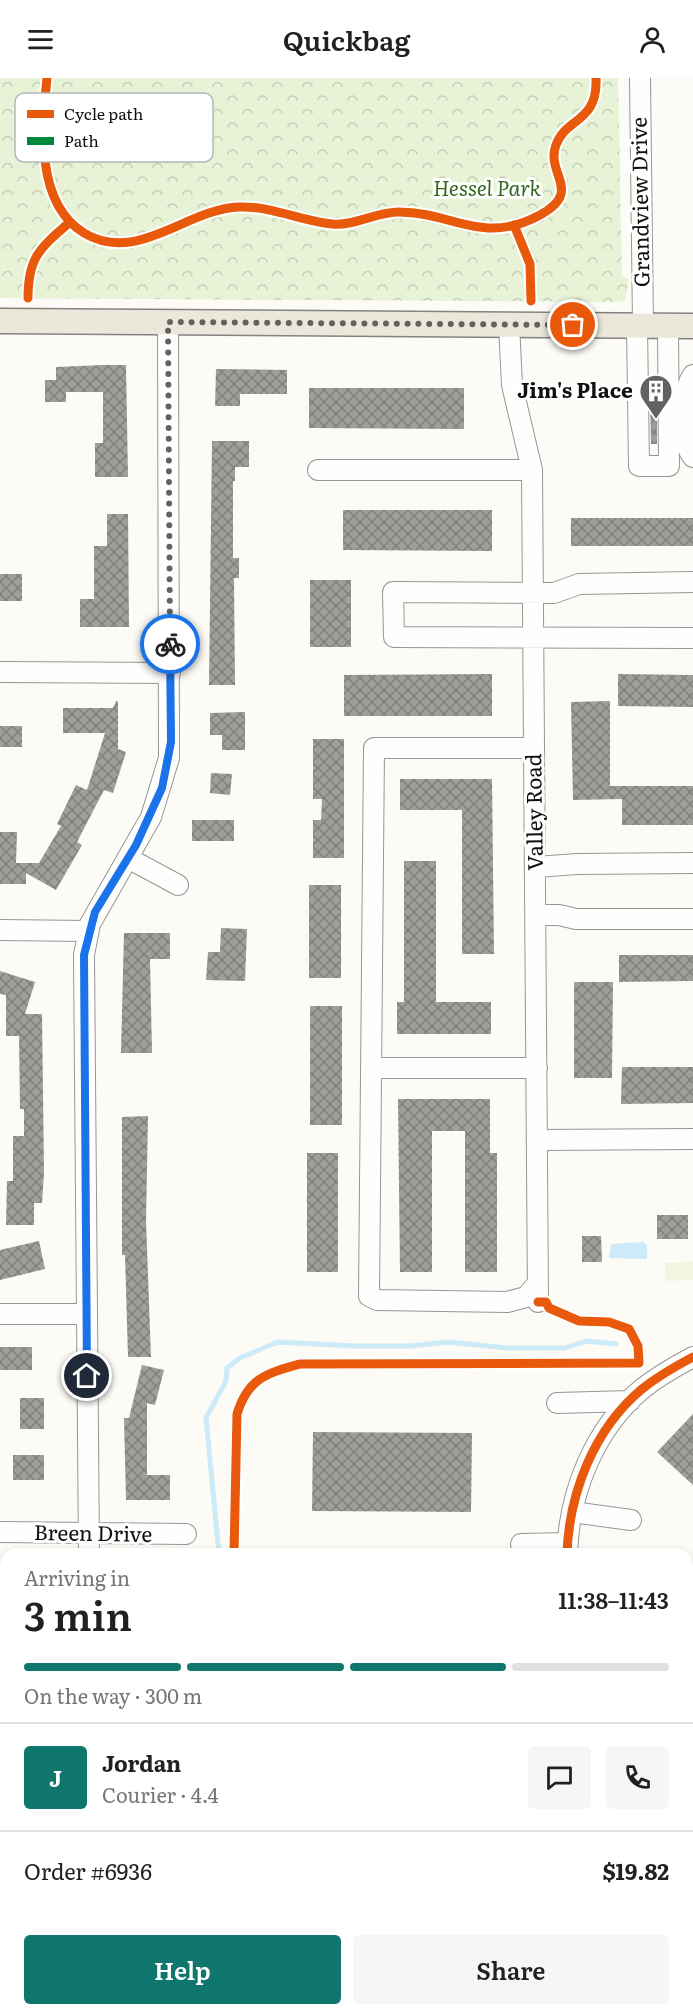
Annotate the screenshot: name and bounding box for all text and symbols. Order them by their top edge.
text: Quickbag [283,19,410,59]
icon: menu [24,23,57,56]
icon: person [636,23,669,56]
legend [15,93,213,162]
text: Cycle path [64,101,144,125]
street label: Grandview Drive [622,117,655,287]
text: Path [64,128,99,152]
park label: Hessel Park [433,171,541,202]
pin [547,299,598,350]
icon: bag [556,308,589,341]
place label: Jim's Place [517,373,633,404]
building icon: Jim's Place [638,373,674,420]
courier [140,614,200,674]
icon: bike [154,628,187,661]
street label: Valley Road [516,753,549,871]
pin [61,1350,112,1401]
icon: home [70,1359,103,1392]
street label: Breen Drive [34,1515,153,1548]
text: Arriving in [24,1562,130,1592]
text: 11:38–11:43 [558,1583,669,1616]
text: 3 min [24,1585,132,1643]
text: On the way · 300 m [24,1680,202,1710]
text: Jordan [102,1746,181,1779]
button: chat [528,1746,591,1809]
button: phone [606,1746,669,1809]
text: J [49,1761,62,1794]
text: Courier · 4.4 [102,1779,219,1809]
text: Order #6936 [24,1854,152,1887]
text: $19.82 [603,1854,669,1887]
button: Help [24,1935,341,2004]
button: Share [353,1935,669,2004]

